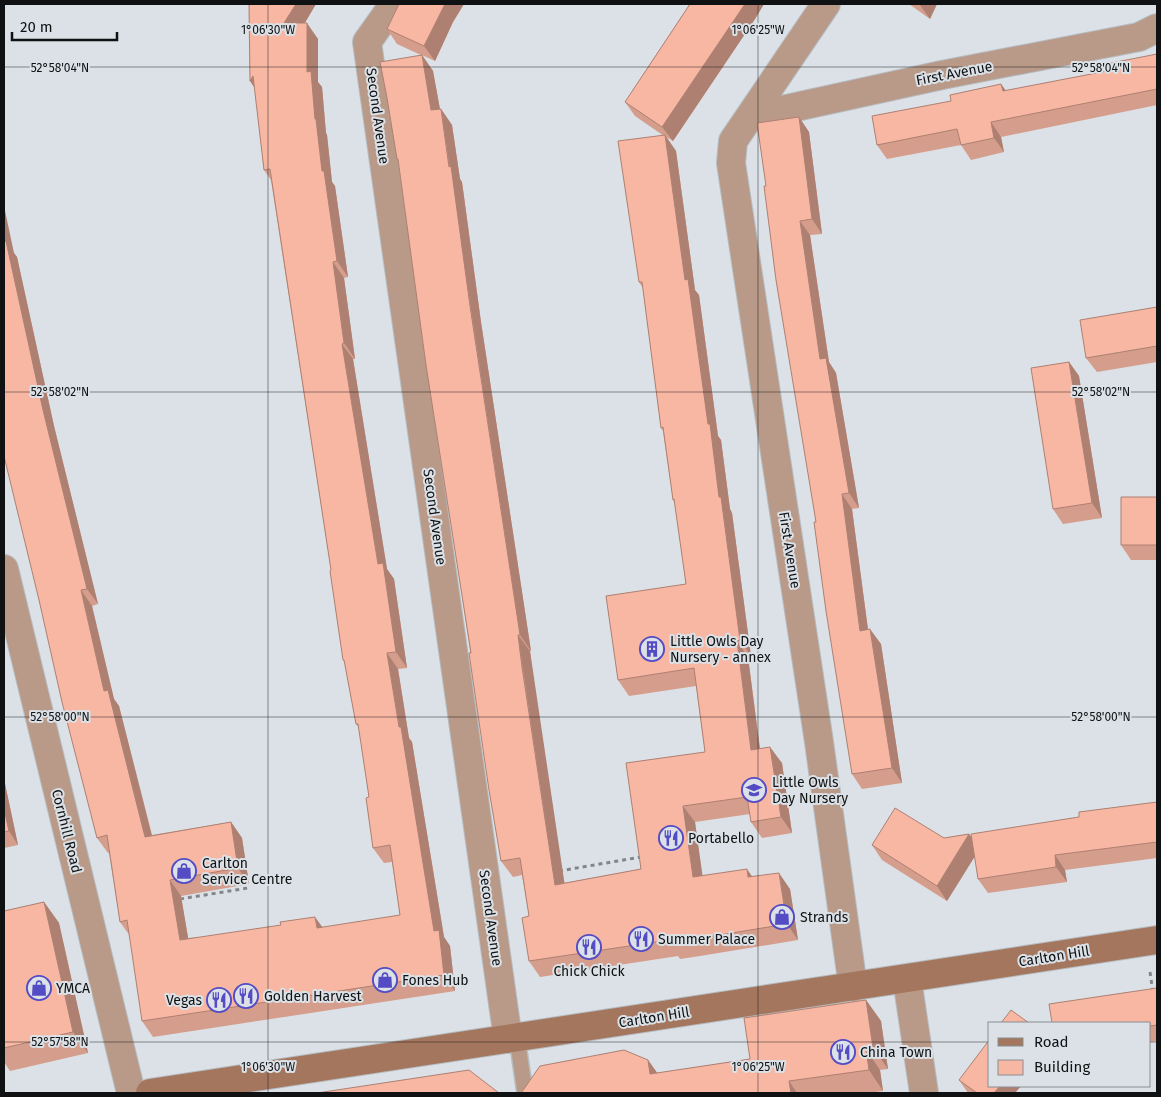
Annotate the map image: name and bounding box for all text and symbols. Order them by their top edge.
scale bar [12,10,118,42]
text: 20 m [20,18,53,36]
text: 1°06'30"W [241,23,295,37]
text: 1°06'25"W [731,23,785,37]
street label: First Avenue [915,58,994,89]
text: 52°58'04"N [31,61,89,75]
text: 52°58'04"N [1072,61,1130,75]
street label: Second Avenue [362,67,393,165]
text: 52°58'02"N [31,385,89,399]
text: 52°58'02"N [1072,385,1130,399]
street label: Second Avenue [419,468,450,566]
street label: First Avenue [775,511,804,590]
place label: Little Owls Day Nursery - annex [670,633,771,666]
building icon: Little Owls Day Nursery - annex [639,636,665,662]
text: 52°58'00"N [30,710,90,724]
text: 52°58'00"N [1071,710,1131,724]
place label: Little Owls Day Nursery [772,774,848,807]
school or university icon: Little Owls Day Nursery [741,777,767,803]
street label: Cornhill Road [48,787,85,875]
restaurant icon: Portabello [658,825,684,851]
place label: Portabello [688,830,754,847]
place label: Carlton Service Centre [202,855,292,888]
shop icon: Carlton Service Centre [171,858,197,884]
street label: Second Avenue [475,869,506,967]
shop icon: Strands [769,904,795,930]
place label: Strands [800,909,849,926]
restaurant icon: Summer Palace [628,926,654,952]
place label: Summer Palace [658,931,755,948]
restaurant icon: Chick Chick [576,934,602,960]
street label: Carlton Hill [1017,943,1091,970]
place label: Chick Chick [553,963,625,980]
shop icon: Fones Hub [372,967,398,993]
place label: Fones Hub [402,972,469,989]
shop icon: YMCA [26,975,52,1001]
place label: YMCA [56,980,90,997]
restaurant icon: Golden Harvest [233,983,259,1009]
restaurant icon: Vegas [206,987,232,1013]
place label: Golden Harvest [264,988,362,1005]
place label: Vegas [166,992,202,1009]
street label: Carlton Hill [617,1004,691,1031]
legend [988,1022,1151,1087]
text: Road [1034,1033,1069,1051]
text: 52°57'58"N [31,1035,89,1049]
restaurant icon: China Town [830,1039,856,1065]
place label: China Town [860,1044,932,1061]
text: Building [1034,1058,1090,1076]
text: 1°06'30"W [241,1060,295,1074]
text: 1°06'25"W [731,1060,785,1074]

